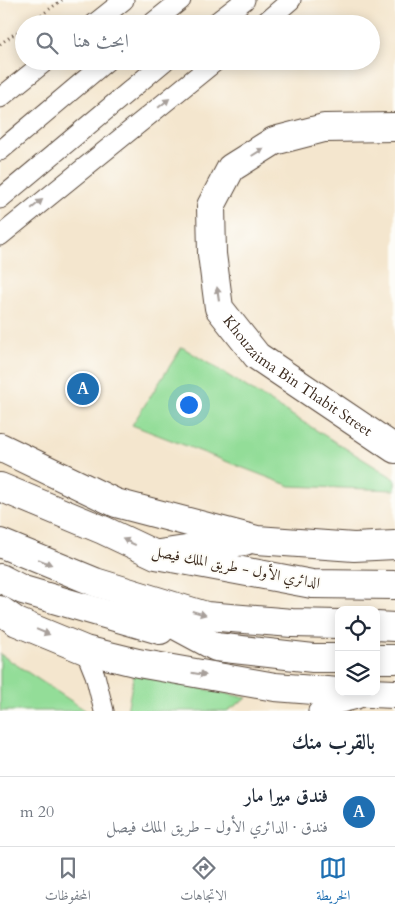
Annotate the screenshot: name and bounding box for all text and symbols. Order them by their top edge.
search box [15,15,380,70]
text: ابحث هنا [73,28,129,54]
icon: search [33,29,61,57]
one-way arrow [158,97,171,108]
one-way arrow [251,147,264,156]
one-way arrow [31,199,44,210]
one-way arrow [213,286,221,302]
street label: Khouzaima Bin Thabit Street [219,311,376,441]
pin: A [67,370,99,408]
your location [176,392,202,418]
one-way arrow [122,538,136,546]
street label: الدائري الأول - طريق الملك فيصل [150,540,322,595]
one-way arrow [38,558,53,566]
map controls [335,606,380,696]
button: locate [335,606,380,651]
one-way arrow [192,610,207,618]
one-way arrow [36,629,50,637]
button: layers [335,651,380,696]
one-way arrow [192,670,208,678]
text: بالقرب منك [292,728,375,757]
text: فندق ميرا مار [244,783,328,809]
text: 20 m [20,801,54,823]
text: A [353,801,365,823]
text: فندق · الدائري الأول - طريق الملك فيصل [106,816,328,838]
tab: المحفوظات [45,854,91,909]
tab: الاتجاهات [180,854,227,909]
tab: الخريطة [316,854,350,909]

